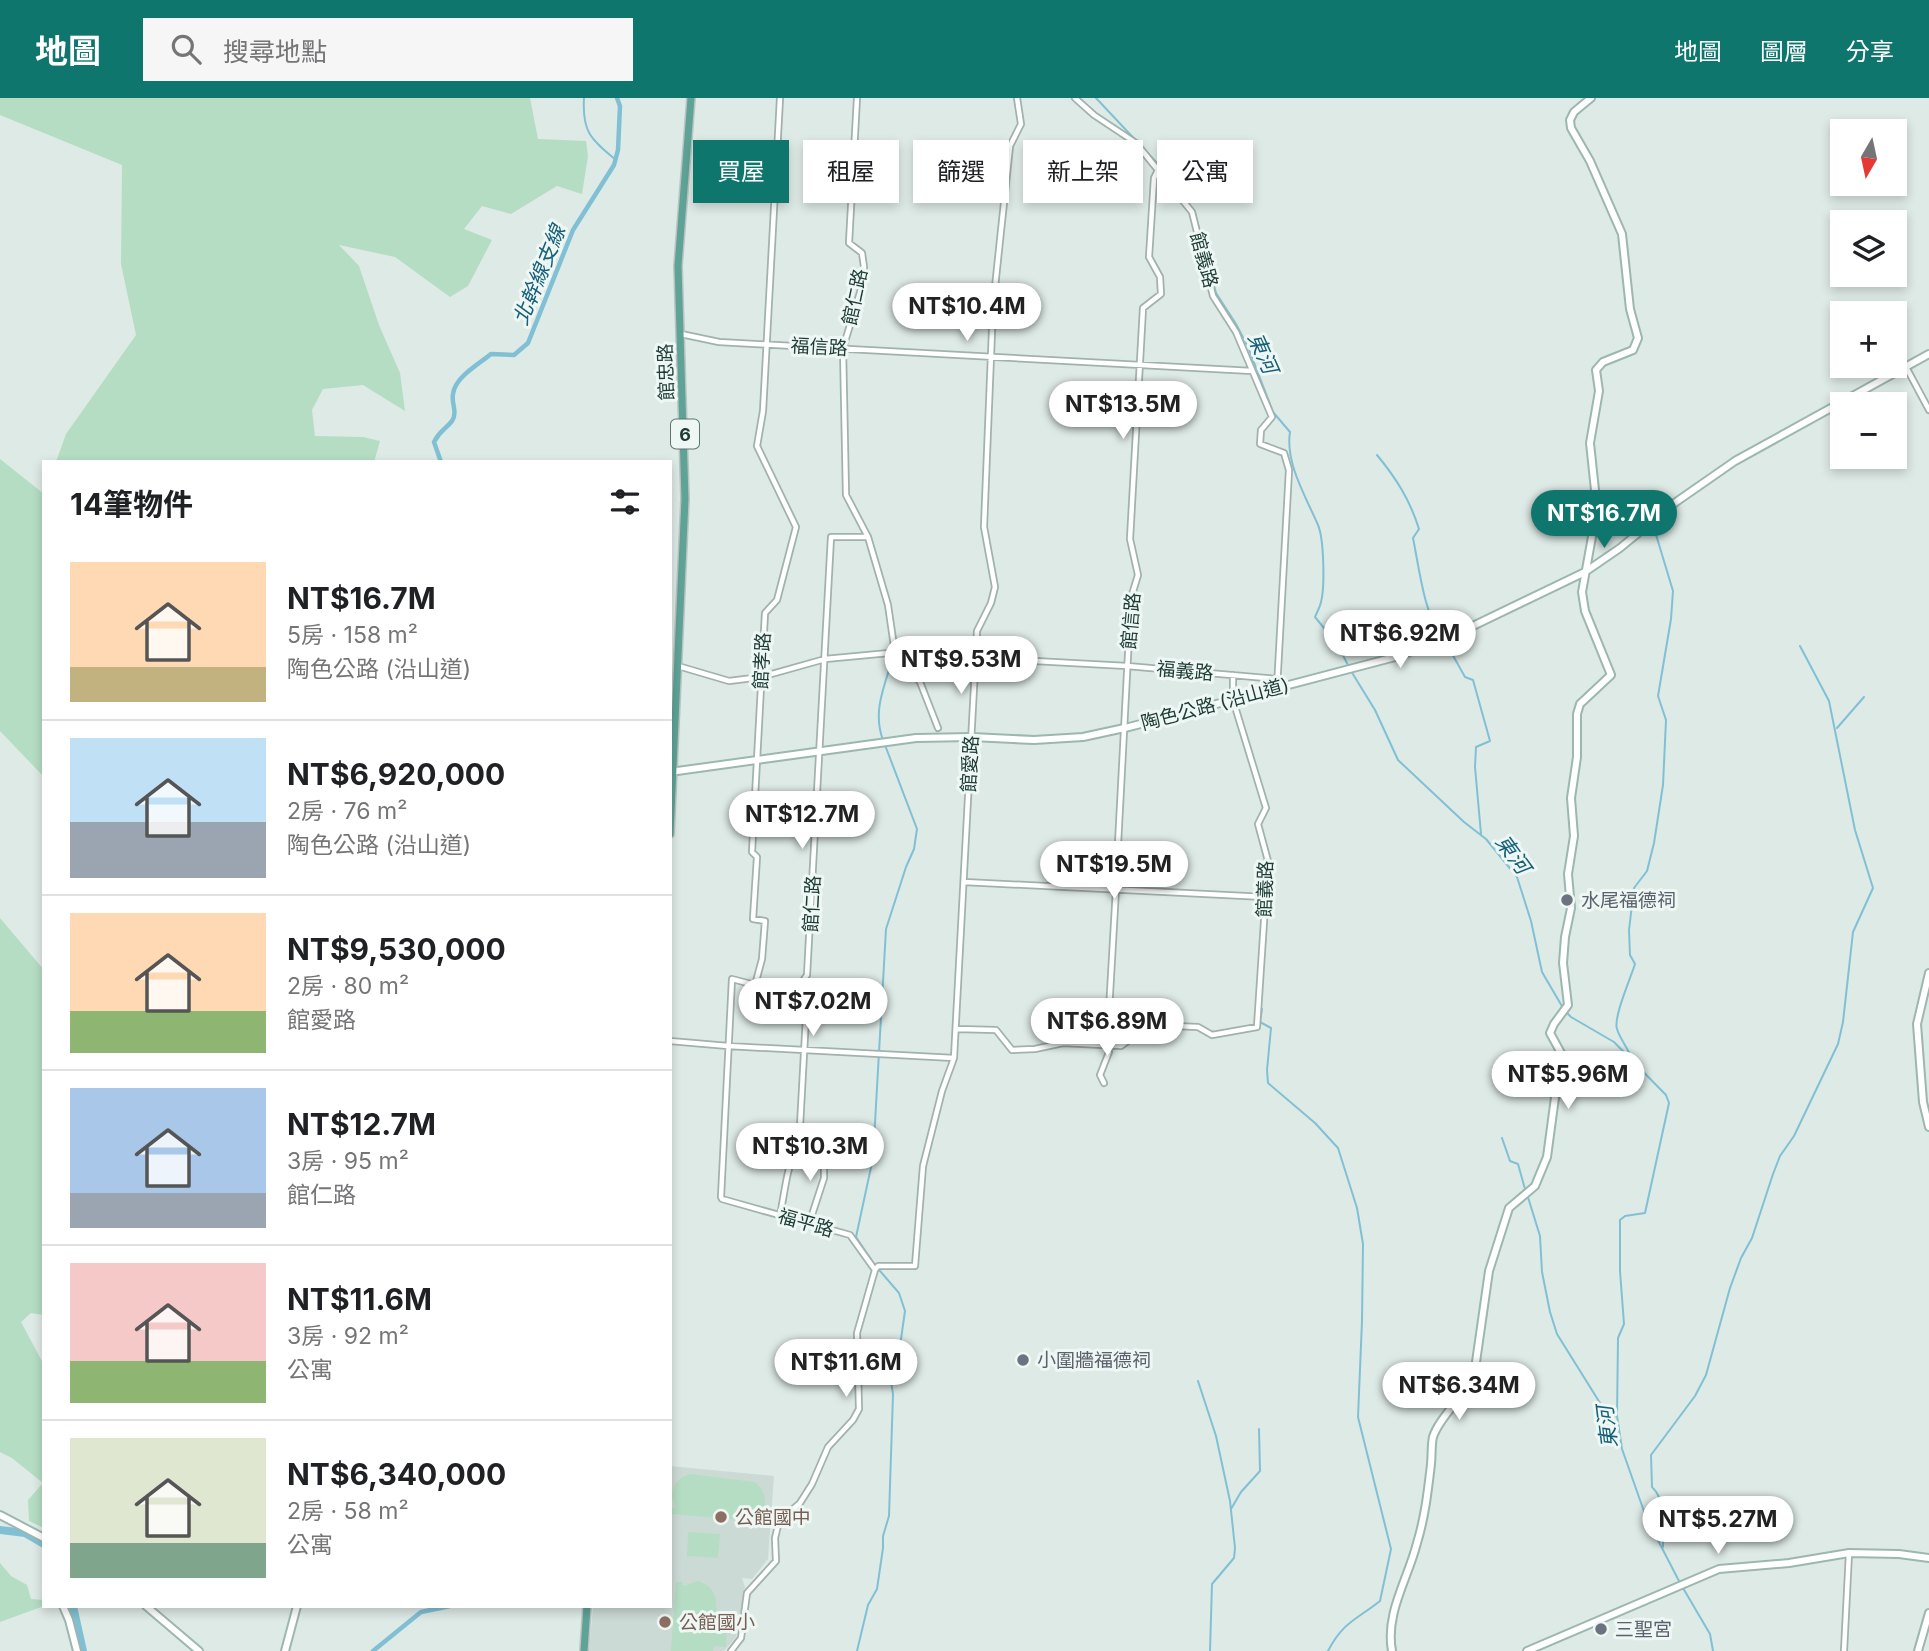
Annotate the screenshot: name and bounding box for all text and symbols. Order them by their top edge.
search box [143,18,633,81]
icon: search [167,30,205,68]
text: 地圖 [35,31,101,71]
text: 搜尋地點 [223,36,327,67]
text: 地圖 [1674,37,1722,66]
text: 圖層 [1760,37,1808,66]
text: 分享 [1846,37,1894,66]
north arrow [1830,119,1908,196]
map controls [1830,119,1907,469]
chip: 買屋 [693,140,789,203]
chip: 租屋 [803,140,899,203]
chip: 篩選 [913,140,1009,203]
chip: 新上架 [1023,140,1143,203]
chip: 公寓 [1157,140,1253,203]
button: layers [1830,210,1907,287]
water label: 北幹線支線 [508,220,571,328]
street label: 館義路 [1186,229,1222,291]
street label: 館仁路 [838,267,872,327]
pin: NT$10.4M [895,284,1039,343]
text: NT$10.4M [908,292,1026,320]
button: + [1830,301,1907,378]
water label: 東河 [1243,329,1285,381]
street label: 福信路 [790,334,848,360]
street label: 館忠路 [654,343,678,401]
pin: NT$13.5M [1051,382,1195,441]
text: NT$13.5M [1065,390,1181,418]
button: − [1830,392,1907,469]
road number: 6 [671,420,699,448]
icon: filters [606,483,644,521]
text: 14筆物件 [70,486,193,522]
pin: NT$16.7M [1532,490,1676,550]
text: NT$16.7M [1547,499,1661,527]
text: NT$16.7M [287,580,436,616]
icon: home [126,590,210,674]
street label: 館信路 [1117,592,1145,650]
pin: NT$6.92M [1328,610,1472,670]
text: NT$6.92M [1340,619,1460,647]
text: 5房 · 158 m² [287,621,418,649]
street label: 館孝路 [749,632,775,690]
pin: NT$9.53M [889,636,1033,696]
text: NT$9.53M [901,645,1021,673]
text: 陶色公路 (沿山道) [287,655,471,683]
street label: 福義路 [1156,657,1214,685]
street label: 陶色公路 (沿山道) [1139,673,1291,735]
street label: 館愛路 [957,735,983,793]
text: NT$6,920,000 [287,756,505,792]
icon: home [126,766,210,850]
pin: NT$12.7M [730,792,874,851]
text: 2房 · 76 m² [287,797,407,825]
text: NT$12.7M [745,800,859,828]
water label: 東河 [1491,830,1538,882]
text: 陶色公路 (沿山道) [287,831,471,859]
pin: NT$19.5M [1042,842,1186,901]
text: NT$19.5M [1056,850,1172,878]
street label: 館義路 [1253,860,1277,918]
street label: 館仁路 [799,875,825,933]
place label: 水尾福德祠 [1581,889,1676,912]
marker: 水尾福德祠 [1559,892,1575,908]
text: NT$9,530,000 [287,931,506,967]
icon: home [126,941,210,1025]
text: 2房 · 80 m² [287,972,409,1000]
pin: NT$7.02M [741,978,885,1038]
text: NT$7.02M [755,987,871,1015]
pin: NT$6.89M [1035,998,1179,1058]
text: 館愛路 [287,1006,356,1034]
text: NT$6.89M [1047,1007,1167,1035]
pin: NT$5.96M [1496,1052,1640,1111]
text: NT$5.96M [1508,1060,1628,1088]
text: NT$12.7M [287,1106,436,1142]
icon: home [126,1116,210,1200]
pin: NT$10.3M [738,1124,882,1183]
text: NT$10.3M [752,1132,868,1160]
text: 3房 · 95 m² [287,1147,409,1175]
text: 館仁路 [287,1181,356,1209]
street label: 福平路 [775,1204,837,1242]
text: NT$11.6M [287,1281,432,1317]
icon: home [126,1291,210,1375]
text: 3房 · 92 m² [287,1322,409,1350]
pin: NT$11.6M [774,1340,918,1399]
text: NT$11.6M [790,1348,902,1376]
place label: 小圍牆福德祠 [1037,1349,1151,1372]
marker: 小圍牆福德祠 [1015,1352,1031,1368]
text: 公寓 [287,1356,333,1384]
pin: NT$6.34M [1387,1362,1531,1422]
text: NT$6.34M [1398,1371,1520,1399]
water label: 東河 [1592,1401,1622,1449]
text: NT$6,340,000 [287,1456,506,1492]
icon: home [126,1466,210,1550]
pin: NT$5.27M [1646,1496,1790,1556]
text: 2房 · 58 m² [287,1497,409,1525]
text: NT$5.27M [1658,1505,1778,1533]
place label: 公館國中 [735,1506,811,1529]
marker: 公館國中 [713,1509,729,1525]
text: 公寓 [287,1531,333,1559]
place label: 公館國小 [679,1611,755,1634]
marker: 公館國小 [657,1614,673,1630]
place label: 三聖宮 [1615,1618,1672,1641]
marker: 三聖宮 [1593,1621,1609,1637]

